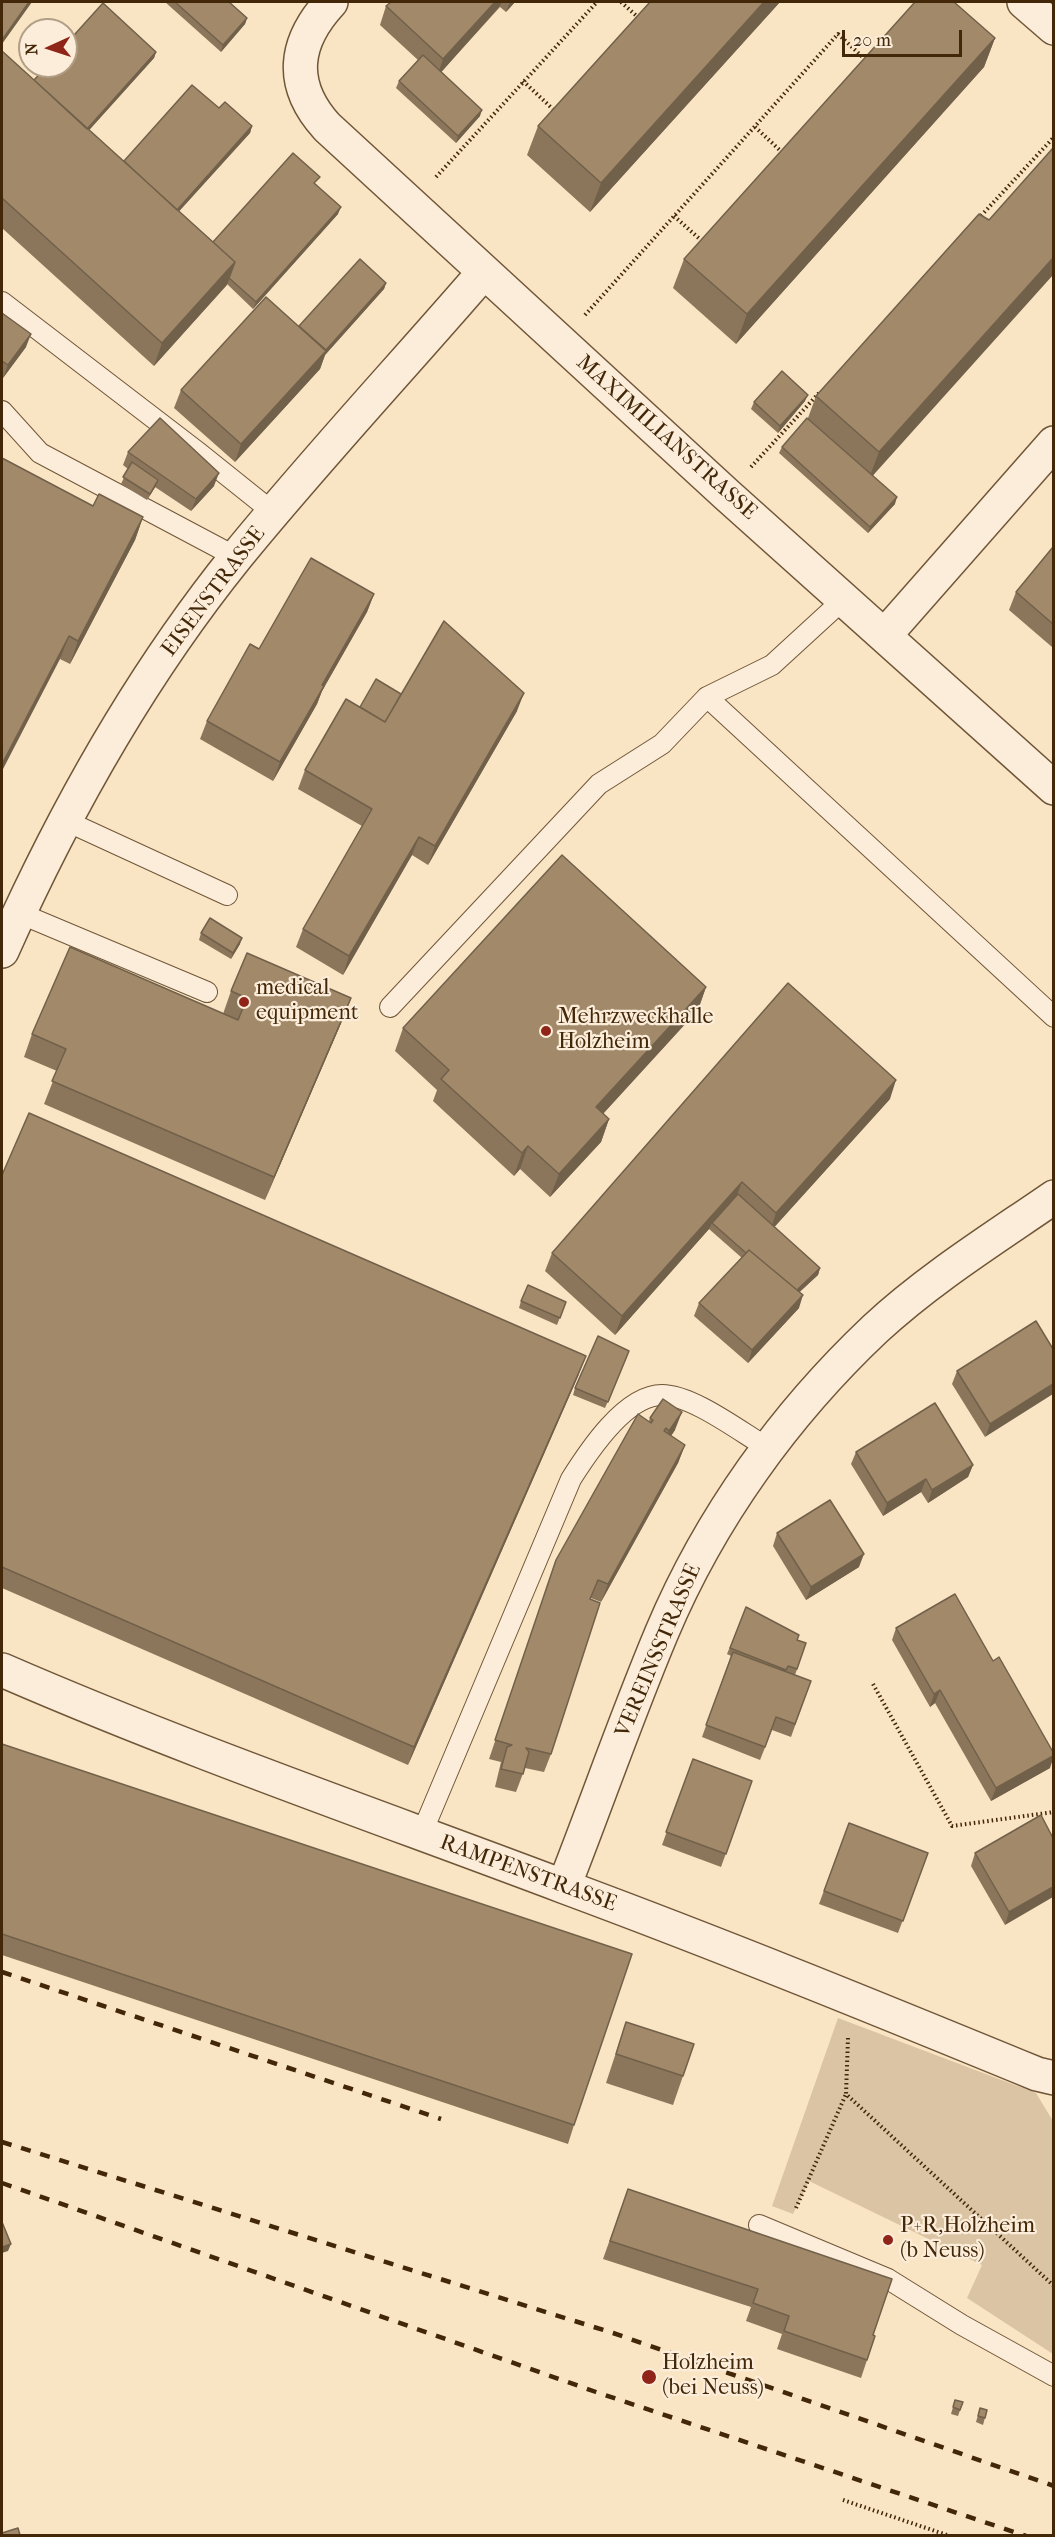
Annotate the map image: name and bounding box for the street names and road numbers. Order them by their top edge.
street label: MAXIMILIANSTRASSE [570,350,762,526]
street label: EISENSTRASSE [157,522,271,662]
street label: VEREINSSTRASSE [610,1560,708,1742]
street label: RAMPENSTRASSE [436,1830,620,1918]

